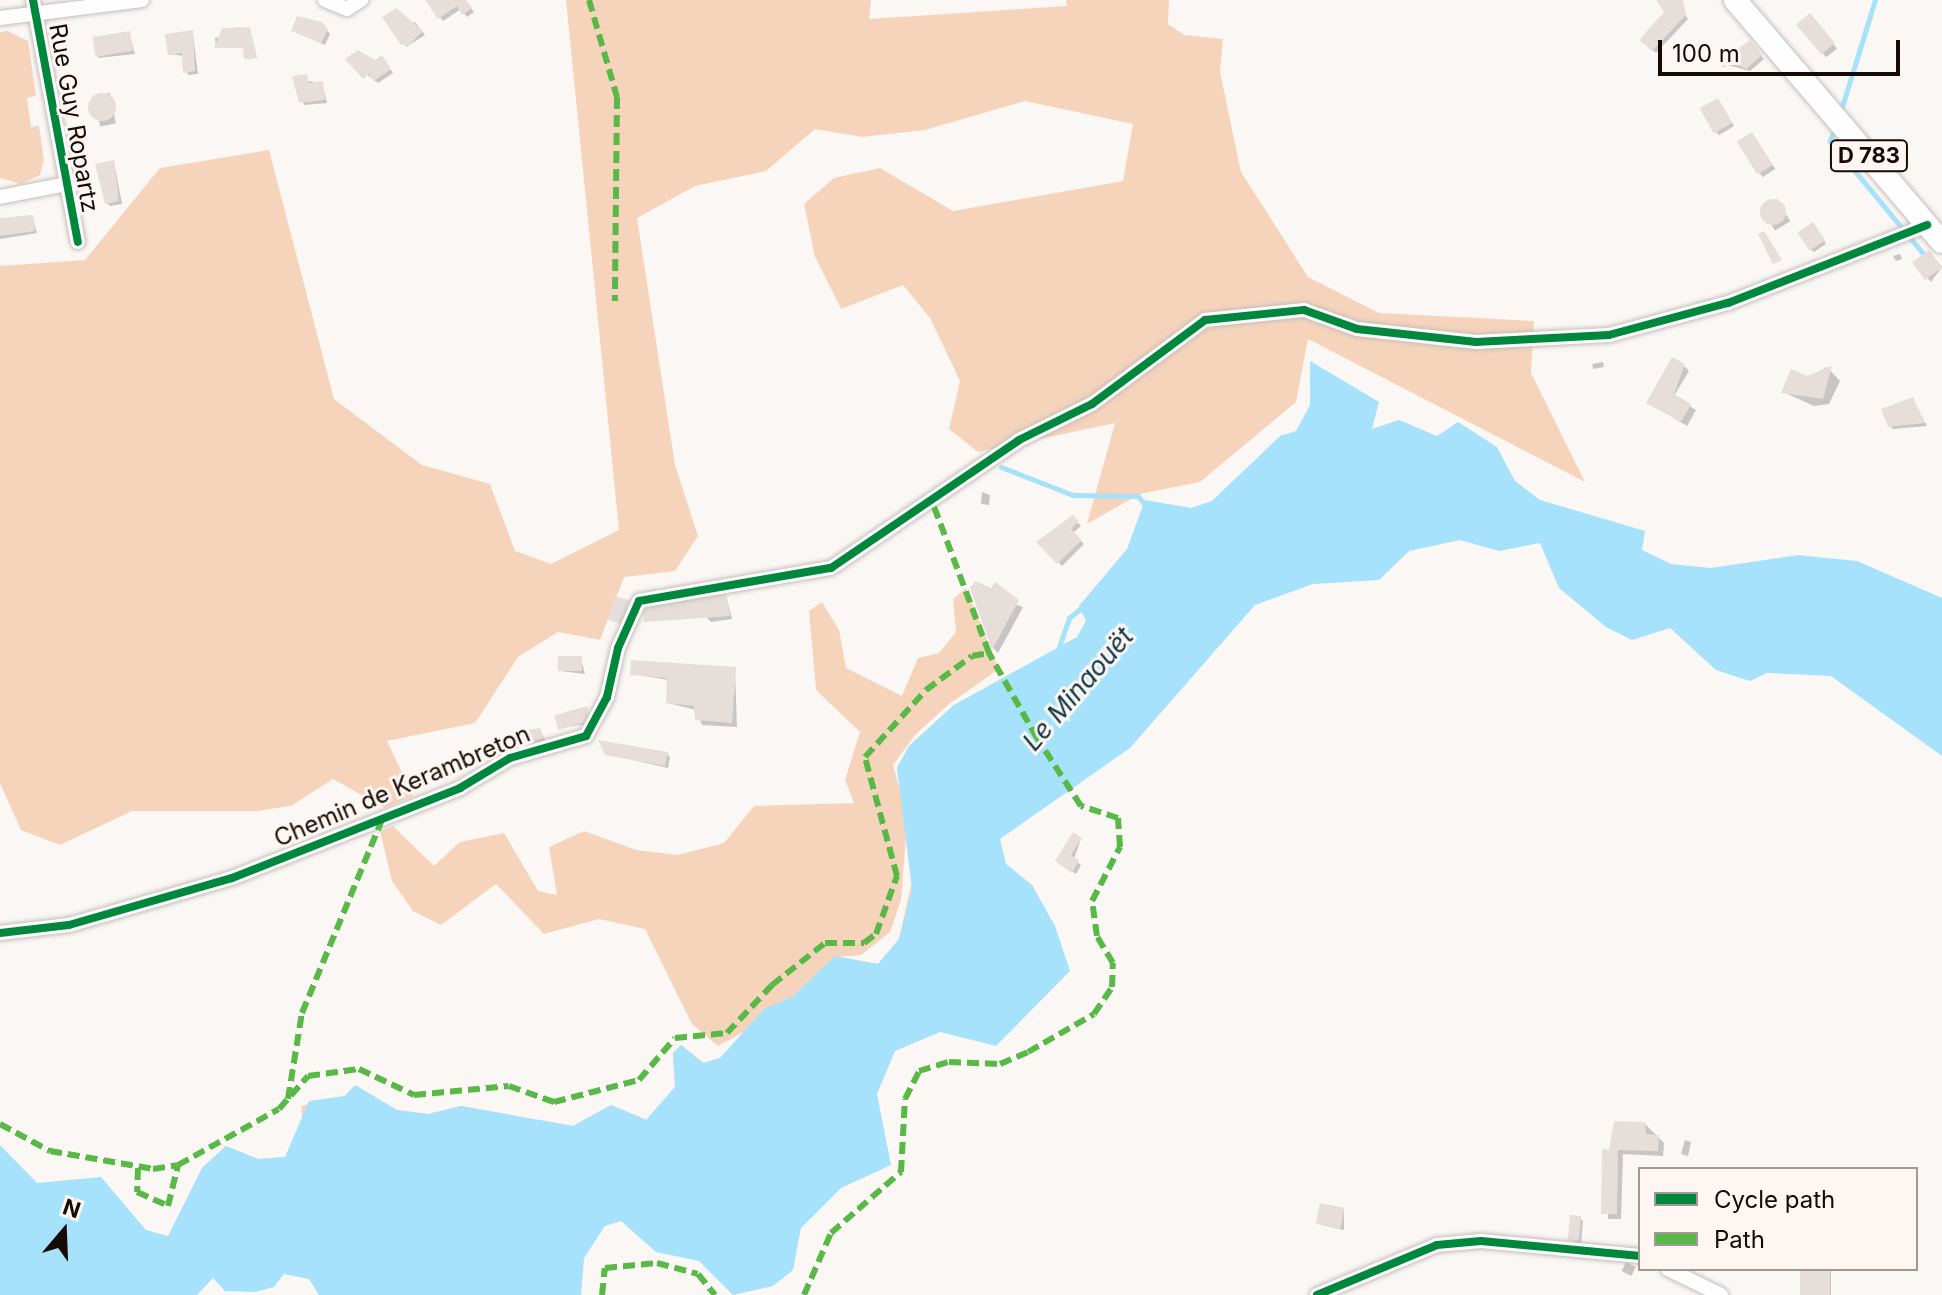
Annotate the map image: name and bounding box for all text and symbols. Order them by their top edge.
street label: Rue Guy Ropartz [43,21,105,215]
scale bar [1662,24,1904,74]
text: 100 m [1672,39,1740,68]
road number: D 783 [1829,138,1909,174]
water label: Le Minaouët [1016,621,1140,757]
street label: Chemin de Kerambreton [270,719,534,853]
legend [1638,1167,1918,1271]
text: Cycle path [1714,1185,1835,1214]
north arrow [24,1191,104,1271]
text: N [60,1193,84,1223]
text: Path [1714,1225,1765,1254]

